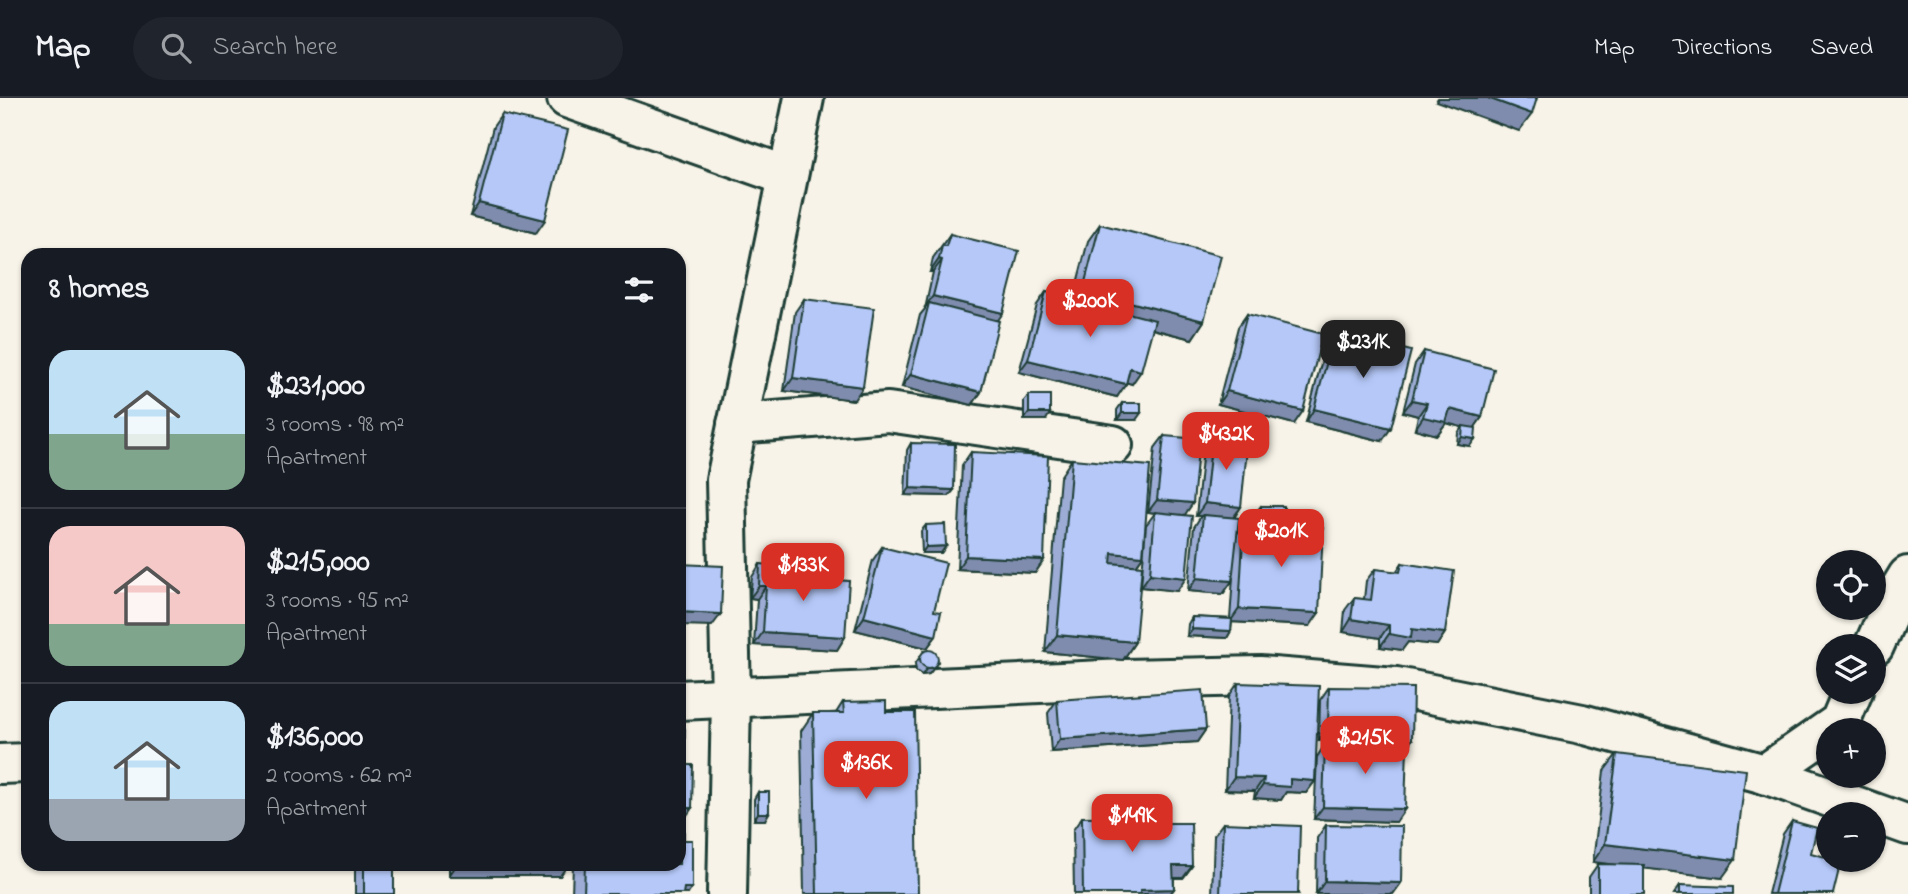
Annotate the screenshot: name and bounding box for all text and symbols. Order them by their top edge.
search box [133,17,623,80]
text: Map [35,24,91,72]
icon: search [157,29,195,67]
text: Search here [213,29,337,67]
text: Map [1594,31,1635,66]
text: Directions [1673,31,1772,66]
text: Saved [1810,31,1873,66]
text: 8 homes [49,268,150,312]
icon: filters [620,271,658,309]
pin: $200K [1041,280,1139,339]
text: $200K [1062,285,1118,318]
pin: $231K [1314,320,1412,380]
text: $231K [1336,326,1390,359]
text: $231,000 [266,365,365,409]
icon: home [105,378,189,462]
text: 3 rooms · 98 m² [266,409,404,442]
pin: $432K [1177,412,1275,472]
text: $432K [1198,418,1254,451]
text: Apartment [266,442,367,475]
pin: $201K [1232,510,1330,569]
text: $201K [1254,515,1308,548]
text: $215,000 [266,541,370,585]
pin: $133K [754,544,852,603]
text: $133K [777,549,829,582]
map controls [1816,550,1886,872]
button: locate [1816,550,1886,620]
icon: home [105,554,189,638]
text: 3 rooms · 95 m² [266,585,409,618]
text: Apartment [266,618,367,651]
button: layers [1816,634,1886,704]
text: $136,000 [266,716,363,760]
pin: $215K [1316,716,1414,776]
button: + [1816,718,1886,788]
text: $215K [1337,722,1393,755]
icon: home [105,729,189,813]
pin: $136K [817,742,915,801]
text: $136K [840,747,892,780]
text: 2 rooms · 62 m² [266,760,412,793]
text: Apartment [266,793,367,826]
pin: $149K [1083,794,1181,854]
text: $149K [1108,800,1156,833]
button: − [1816,802,1886,872]

